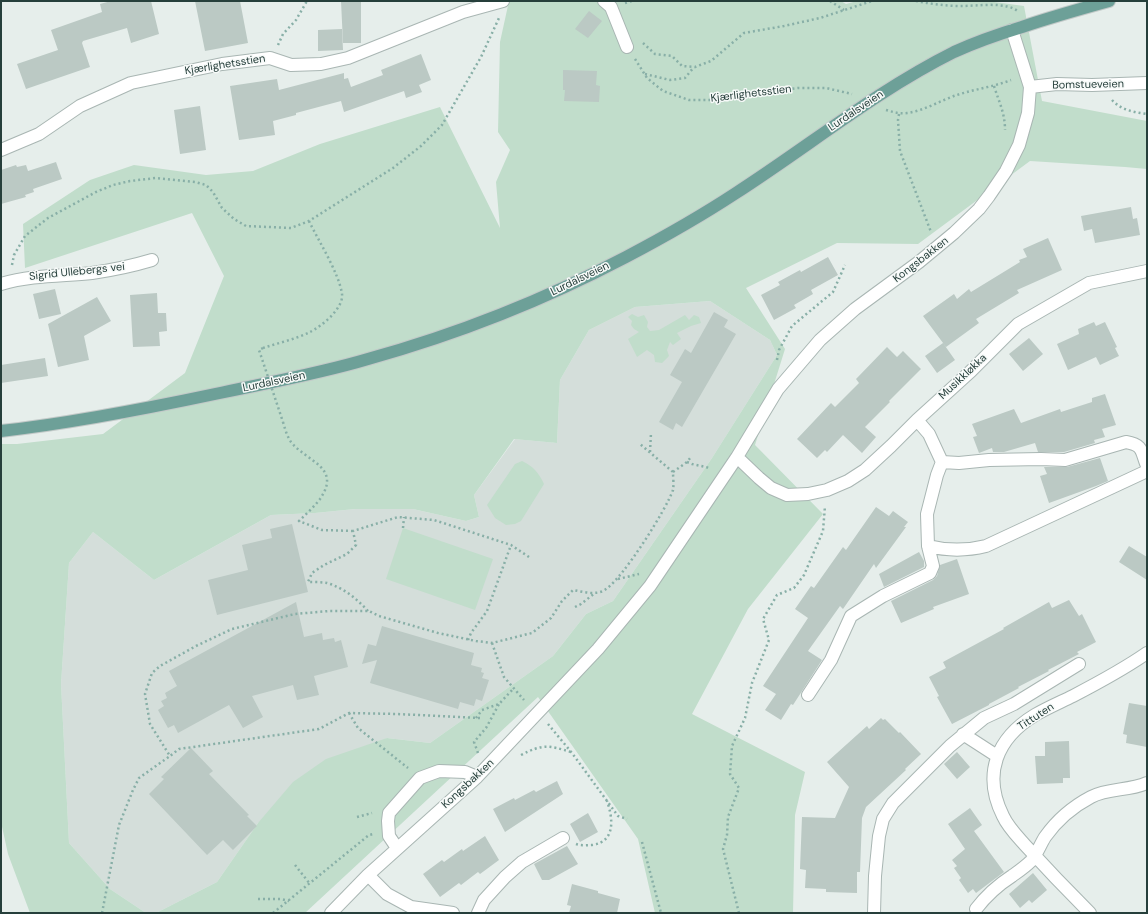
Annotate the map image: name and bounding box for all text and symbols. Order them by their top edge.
street label: Kjærlighetsstien [184,52,266,78]
street label: Bomstueveien [1052,78,1124,92]
street label: Kjærlighetsstien [710,82,792,106]
street label: Lurdalsveien [826,88,886,134]
street label: Kongsbakken [891,234,951,286]
street label: Lurdalsveien [549,259,611,299]
street label: Sigrid Ullebergs vei [29,260,125,284]
street label: Musikkløkka [936,351,990,403]
street label: Lurdalsveien [242,369,306,395]
street label: Tittuten [1015,700,1057,734]
street label: Kongsbakken [439,756,497,812]

